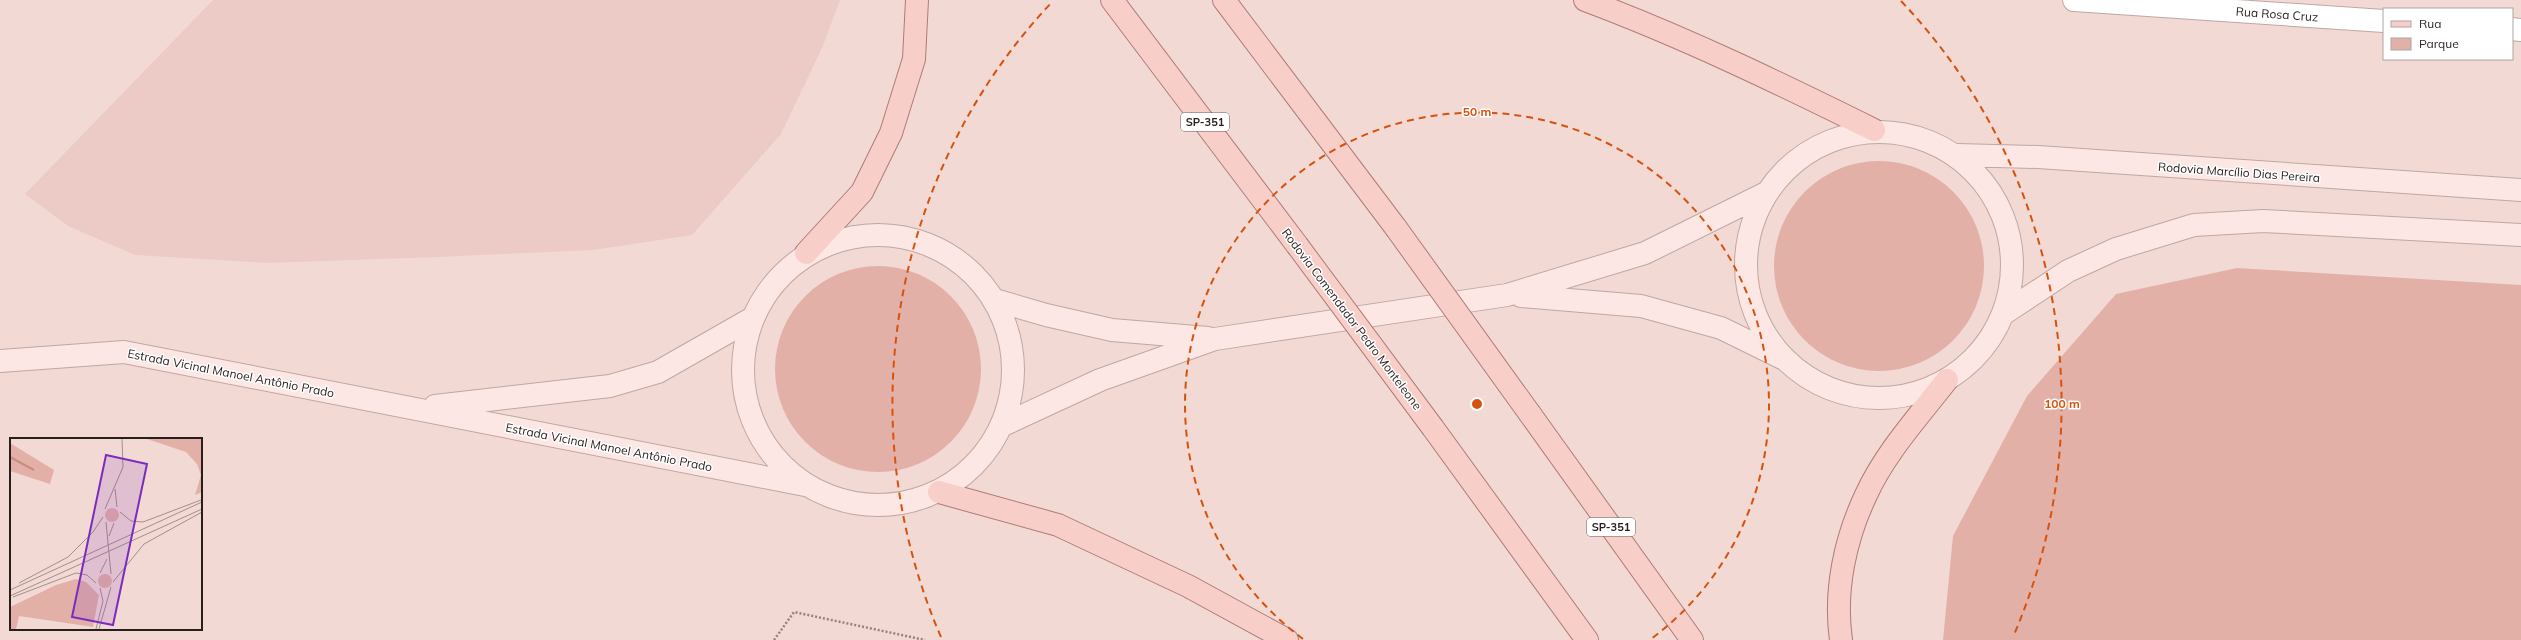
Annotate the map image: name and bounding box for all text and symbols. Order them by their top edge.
street label: Rua Rosa Cruz [2235,4,2319,24]
legend [2383,8,2513,60]
text: Rua [2419,16,2441,31]
text: Parque [2419,36,2459,51]
text: 50 m [1463,104,1491,119]
road number: SP-351 [1181,113,1229,131]
street label: Rodovia Marcílio Dias Pereira [2158,159,2320,185]
street label: Rodovia Comendador Pedro Monteleone [1279,225,1425,413]
street label: Estrada Vicinal Manoel Antônio Prado [126,346,336,400]
text: 100 m [2044,396,2080,411]
centre of rings [1470,397,1484,411]
street label: Estrada Vicinal Manoel Antônio Prado [504,420,714,474]
inset map [10,438,202,630]
road number: SP-351 [1587,518,1635,536]

